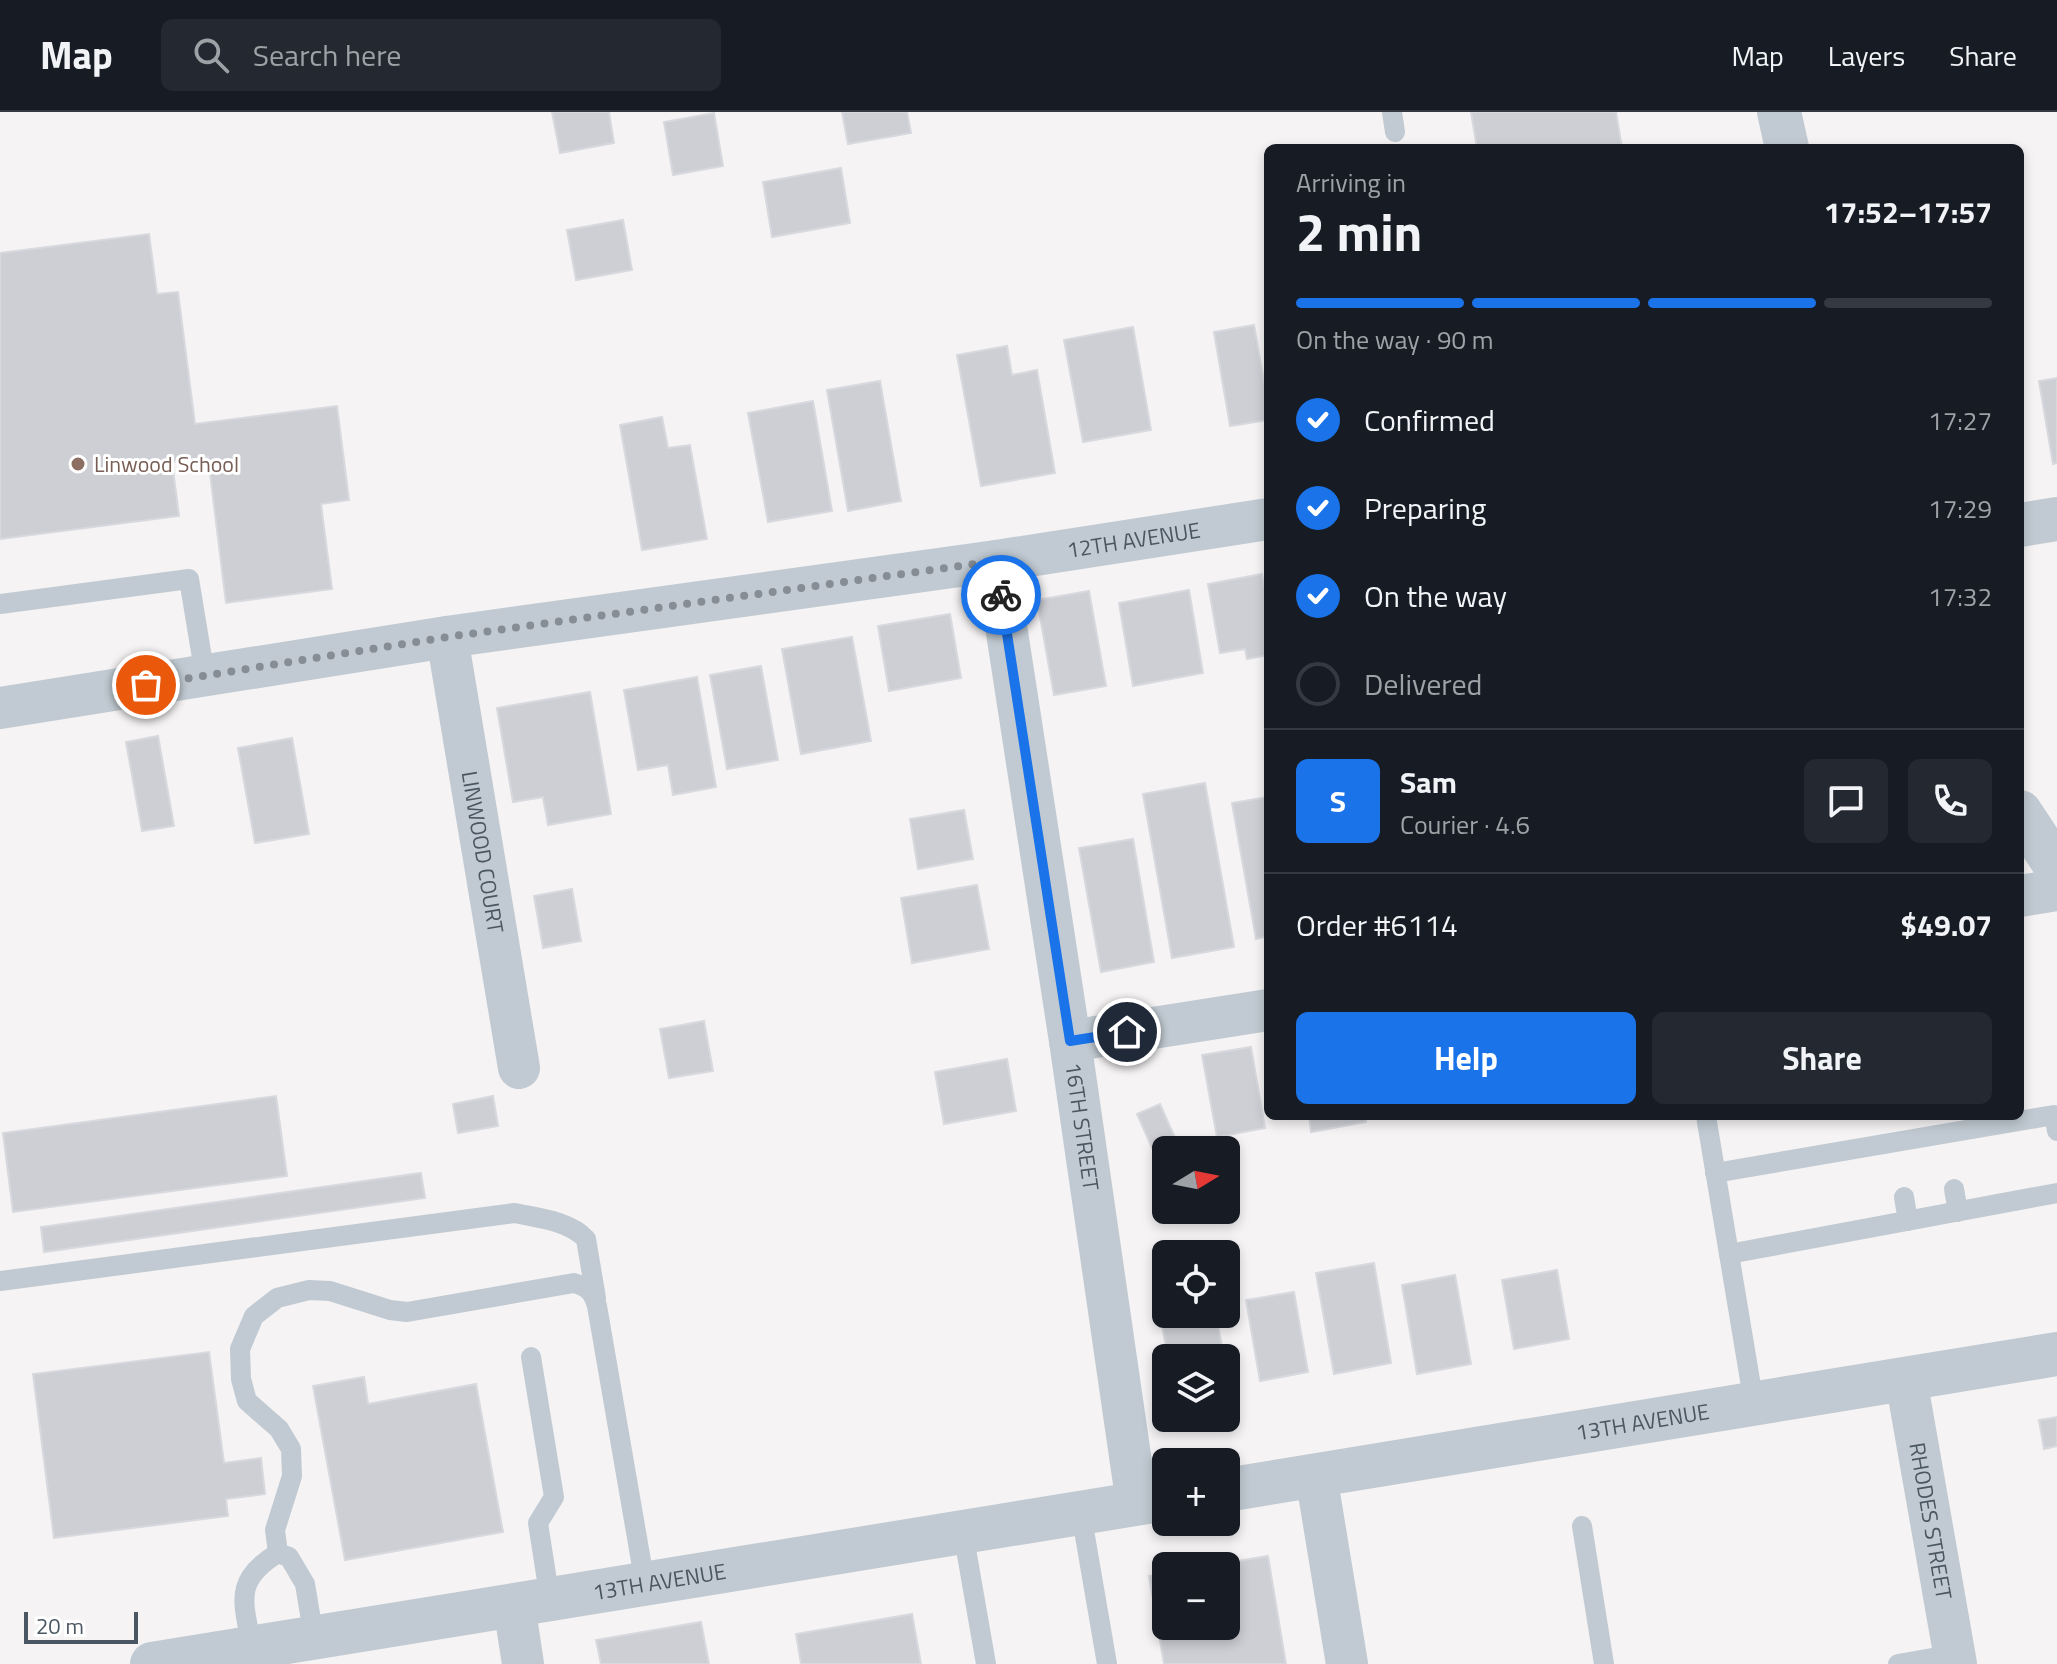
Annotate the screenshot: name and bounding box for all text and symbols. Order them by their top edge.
search box [161,19,721,91]
text: Map [40,26,113,84]
text: Search here [253,32,402,78]
icon: search [189,33,233,77]
text: Map [1731,34,1784,77]
text: Layers [1828,34,1905,77]
text: Share [1949,34,2017,77]
text: Arriving in [1296,163,1406,202]
text: 17:52–17:57 [1824,189,1992,235]
text: 2 min [1296,192,1422,271]
text: On the way · 90 m [1296,320,1494,359]
text: Confirmed [1364,397,1495,443]
icon: check [1296,398,1340,442]
text: 17:27 [1928,401,1992,440]
place label: Linwood School [94,447,239,481]
marker: Linwood School [69,455,87,473]
text: Preparing [1364,485,1486,531]
icon: check [1296,486,1340,530]
text: 17:29 [1928,489,1992,528]
street label: 12TH AVENUE [1064,513,1203,567]
courier [961,555,1041,635]
icon: bike [979,573,1023,617]
text: On the way [1364,573,1507,619]
icon: check [1296,574,1340,618]
text: 17:32 [1928,577,1992,616]
pin [112,651,180,719]
text: Delivered [1364,661,1482,707]
icon: bag [124,663,168,707]
text: Sam [1400,759,1457,805]
button: chat [1804,759,1888,843]
button: phone [1908,759,1992,843]
street label: LINWOOD COURT [453,768,513,936]
text: S [1330,778,1346,824]
text: Courier · 4.6 [1400,805,1530,844]
text: Order #6114 [1296,902,1458,948]
text: $49.07 [1900,902,1992,948]
pin [1093,998,1161,1066]
icon: home [1105,1010,1149,1054]
button: Help [1296,1012,1636,1104]
button: Share [1652,1012,1992,1104]
street label: 16TH STREET [1056,1060,1108,1193]
north arrow [1152,1136,1240,1224]
map controls [1152,1136,1240,1640]
button: locate [1152,1240,1240,1328]
button: layers [1152,1344,1240,1432]
street label: 13TH AVENUE [1573,1394,1712,1449]
street label: RHODES STREET [1900,1440,1961,1603]
button: + [1152,1448,1240,1536]
button: − [1152,1552,1240,1640]
street label: 13TH AVENUE [590,1554,729,1609]
scale bar [24,1608,138,1644]
text: 20 m [36,1609,84,1643]

